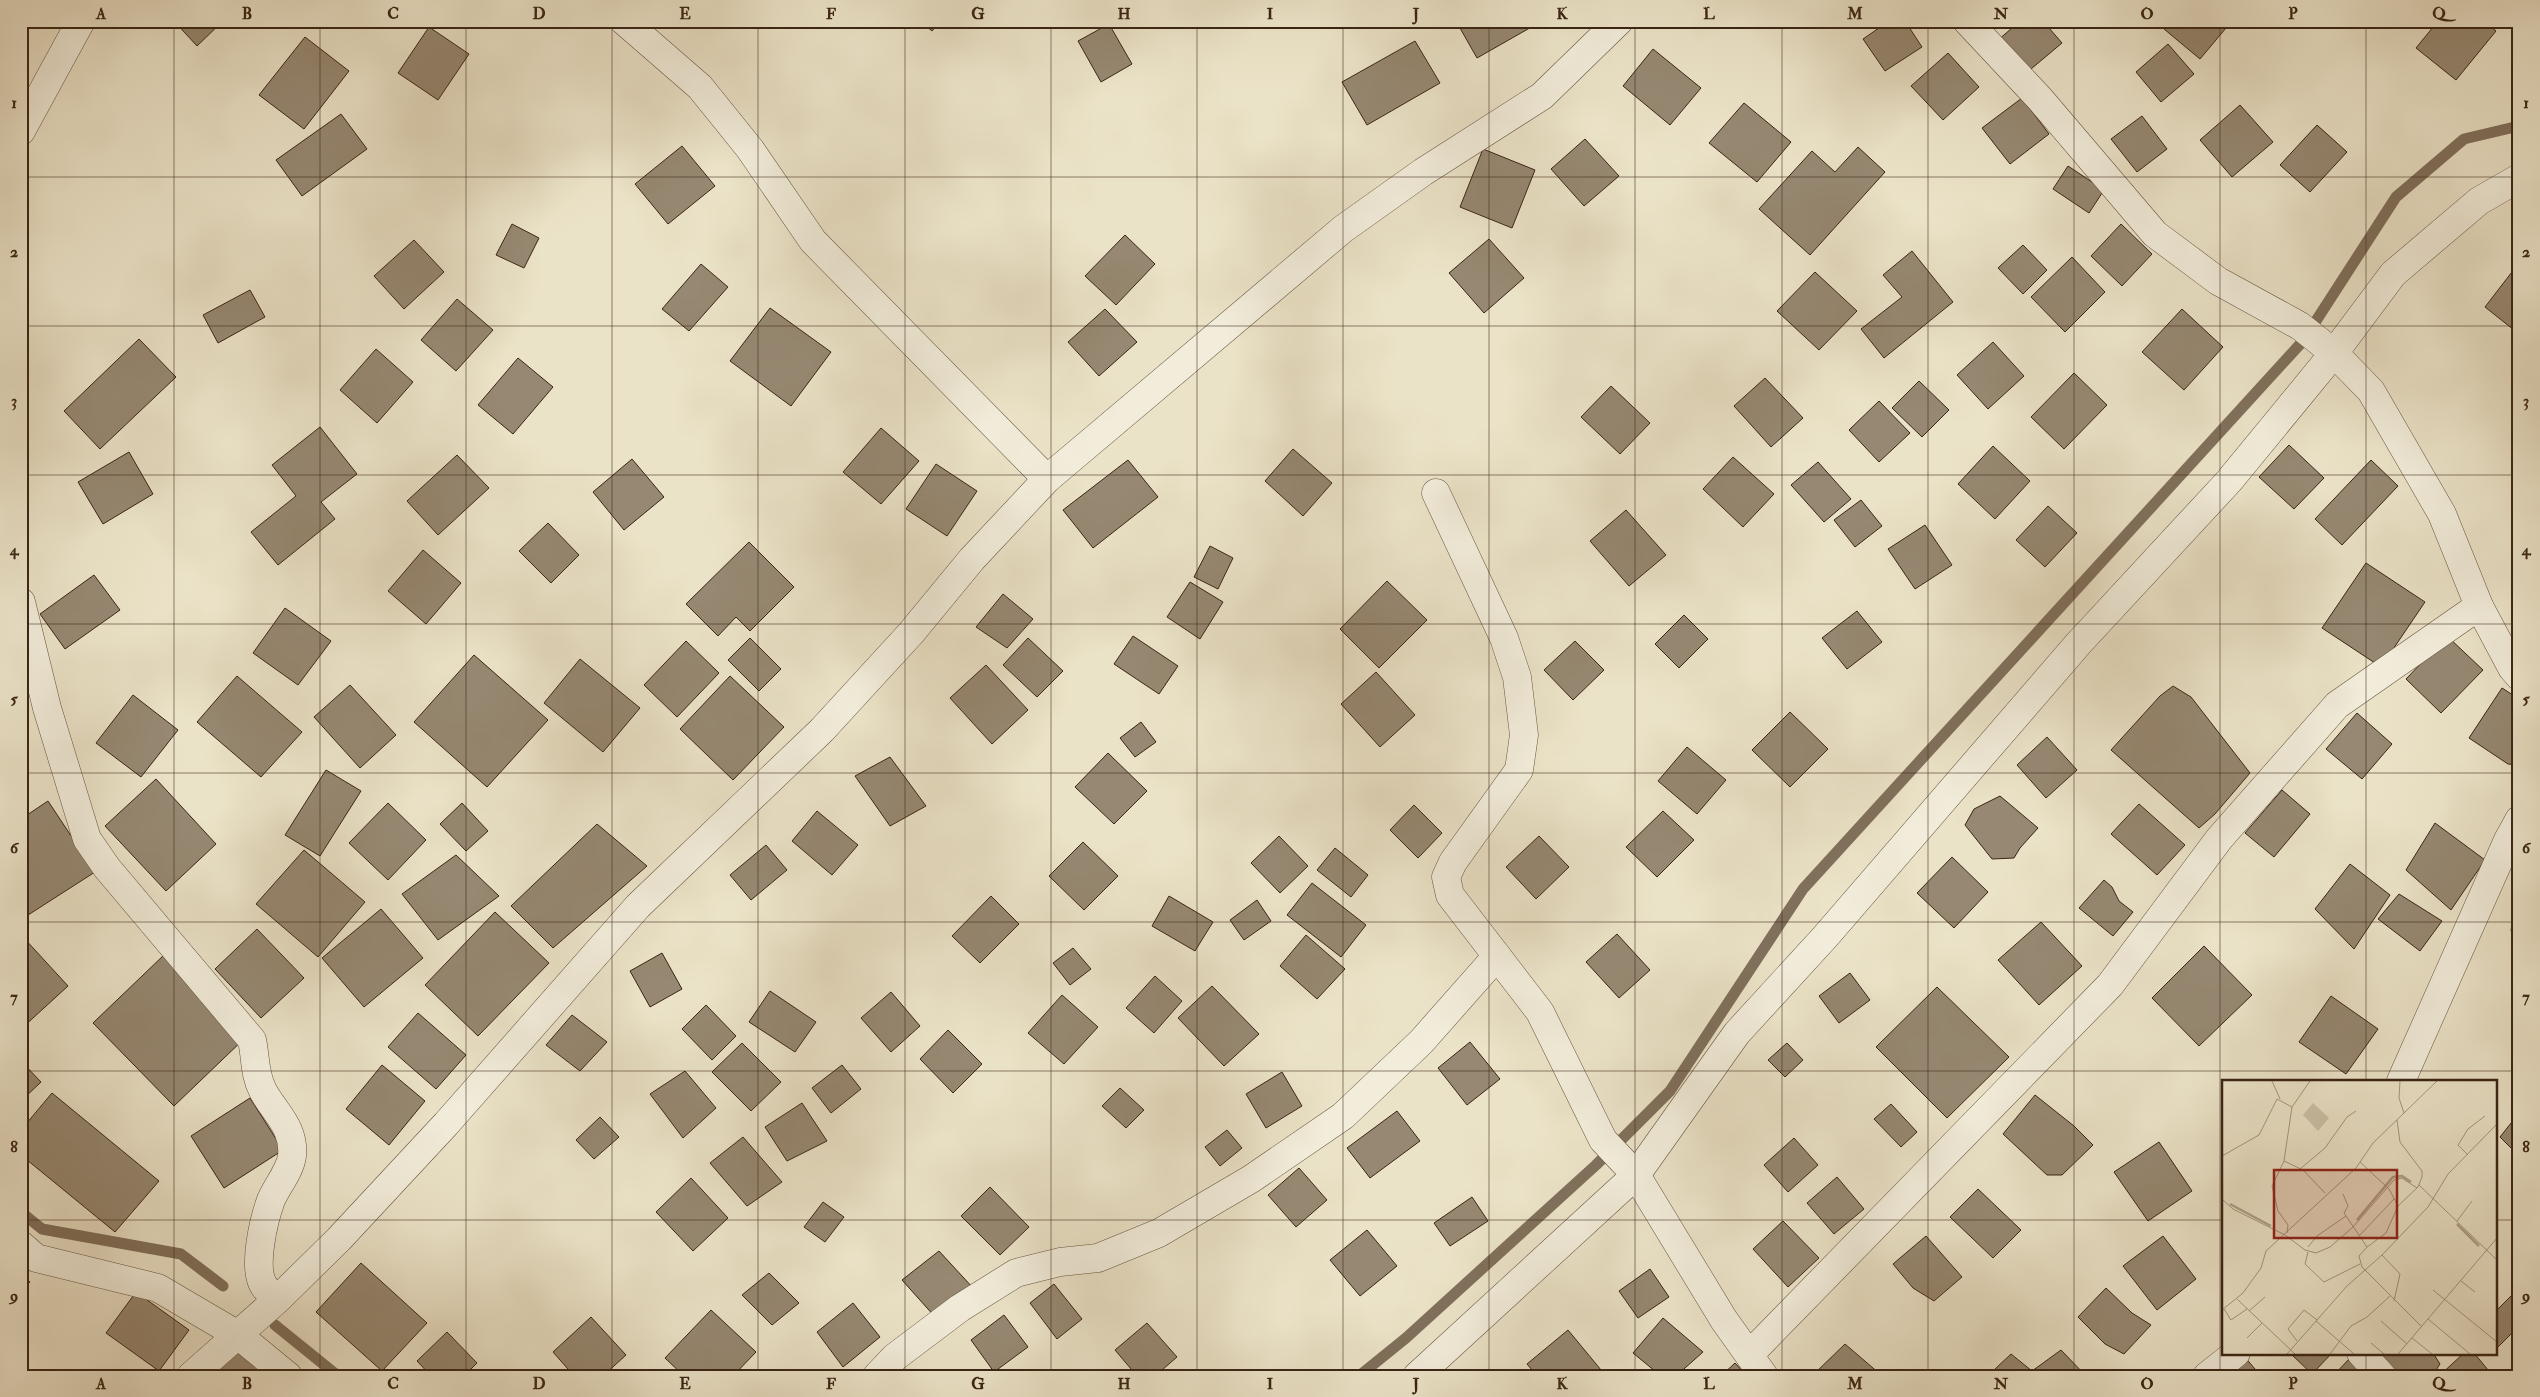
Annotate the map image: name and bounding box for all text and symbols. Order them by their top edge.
text: A [95,4,107,24]
text: B [242,4,252,24]
text: C [387,4,399,24]
text: D [532,4,546,24]
text: E [679,4,691,24]
text: F [826,4,836,24]
text: G [971,4,985,24]
text: H [1117,4,1131,24]
text: I [1267,4,1274,24]
text: J [1412,4,1420,25]
text: K [1556,4,1568,24]
text: L [1703,4,1715,24]
text: M [1846,4,1863,24]
text: N [1993,4,2009,24]
text: O [2140,4,2154,24]
text: P [2288,4,2298,24]
text: Q [2432,4,2456,24]
text: 1 [11,93,17,113]
text: 1 [2523,93,2529,113]
text: 2 [10,242,18,262]
text: 2 [2522,242,2530,262]
text: 3 [11,391,17,411]
text: 3 [2523,391,2529,411]
text: 4 [9,540,20,560]
text: 4 [2521,540,2532,560]
text: 5 [10,689,18,709]
text: 5 [2522,689,2530,709]
text: 6 [10,838,20,858]
text: 6 [2522,838,2532,858]
text: 7 [10,987,18,1007]
text: 7 [2522,987,2530,1007]
inset map [2222,1080,2498,1354]
text: 8 [10,1137,18,1157]
text: 8 [2522,1137,2530,1157]
text: 9 [8,1286,18,1306]
text: 9 [2520,1286,2530,1306]
text: A [95,1374,107,1394]
text: B [242,1374,252,1394]
text: C [387,1374,399,1394]
text: D [532,1374,546,1394]
text: E [679,1374,691,1394]
text: F [826,1374,836,1394]
text: G [971,1374,985,1394]
text: H [1117,1374,1131,1394]
text: I [1267,1374,1274,1394]
text: J [1412,1374,1420,1395]
text: K [1556,1374,1568,1394]
text: L [1703,1374,1715,1394]
text: M [1846,1374,1863,1394]
text: N [1993,1374,2009,1394]
text: O [2140,1374,2154,1394]
text: P [2288,1374,2298,1394]
text: Q [2432,1374,2456,1394]

